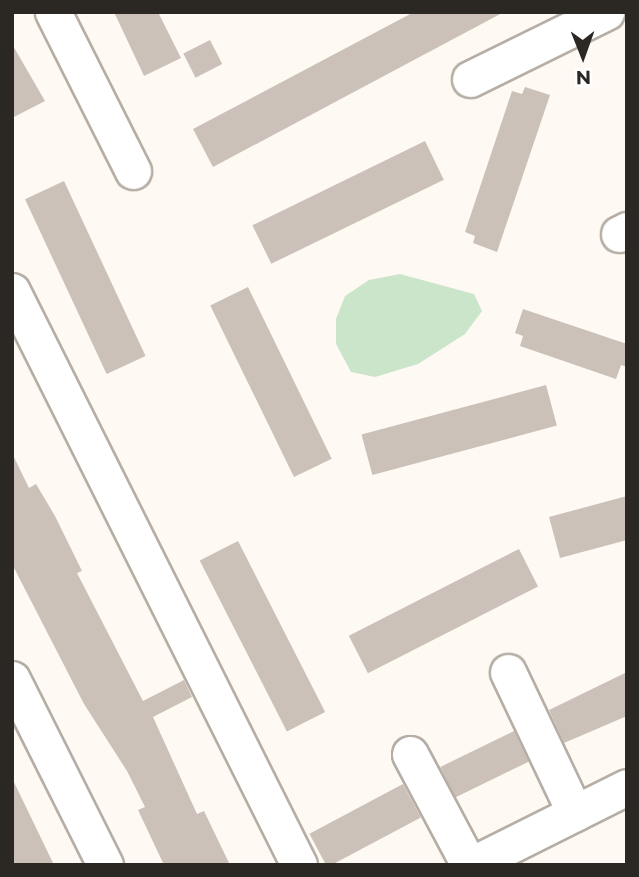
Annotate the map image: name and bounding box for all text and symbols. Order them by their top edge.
north arrow [548,21,618,91]
text: N [576,66,591,89]

